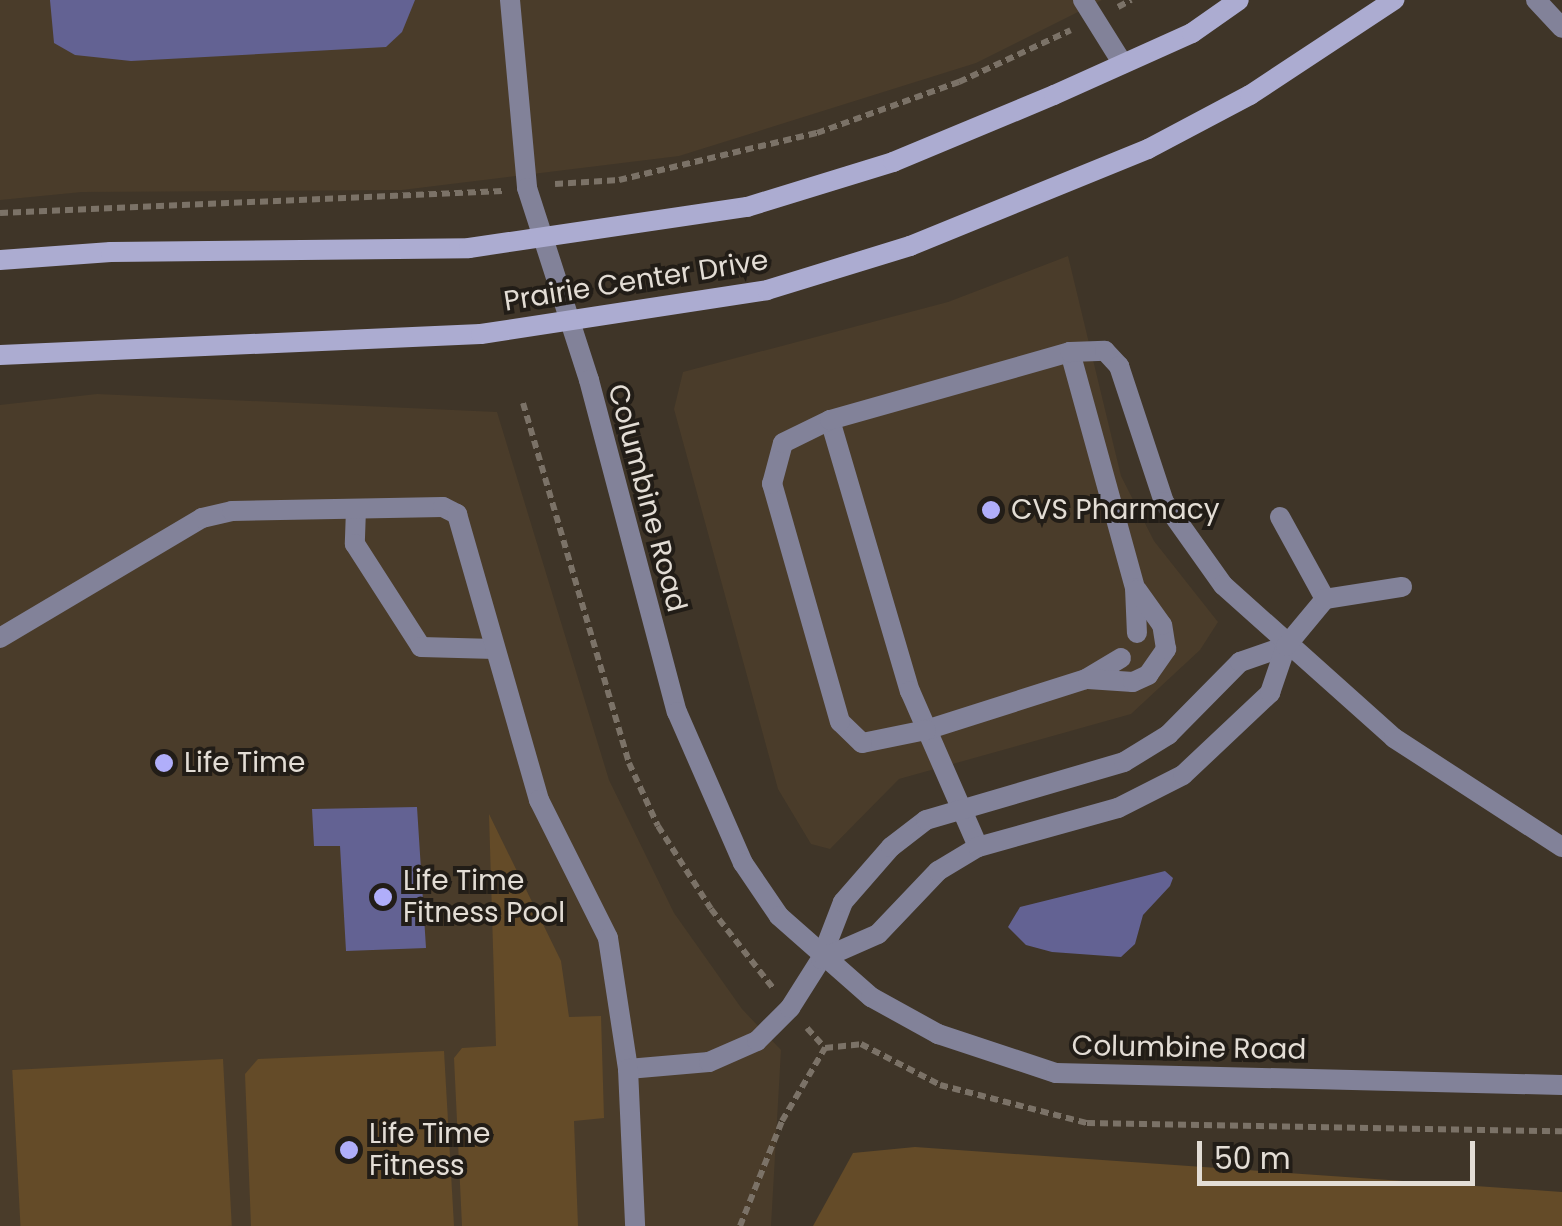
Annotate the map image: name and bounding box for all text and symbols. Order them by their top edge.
street label: Prairie Center Drive [501,244,771,318]
street label: Columbine Road [600,380,694,616]
place label: CVS Pharmacy [1011,493,1219,527]
marker: CVS Pharmacy [980,499,1002,521]
place label: Life Time [184,746,305,780]
marker: Life Time [153,752,175,774]
place label: Life Time Fitness Pool [403,864,565,930]
marker: Life Time Fitness Pool [372,886,394,908]
street label: Columbine Road [1071,1029,1307,1067]
place label: Life Time Fitness [369,1117,490,1183]
scale bar [1202,1121,1480,1183]
text: 50 m [1214,1137,1291,1180]
marker: Life Time Fitness [338,1139,360,1161]

